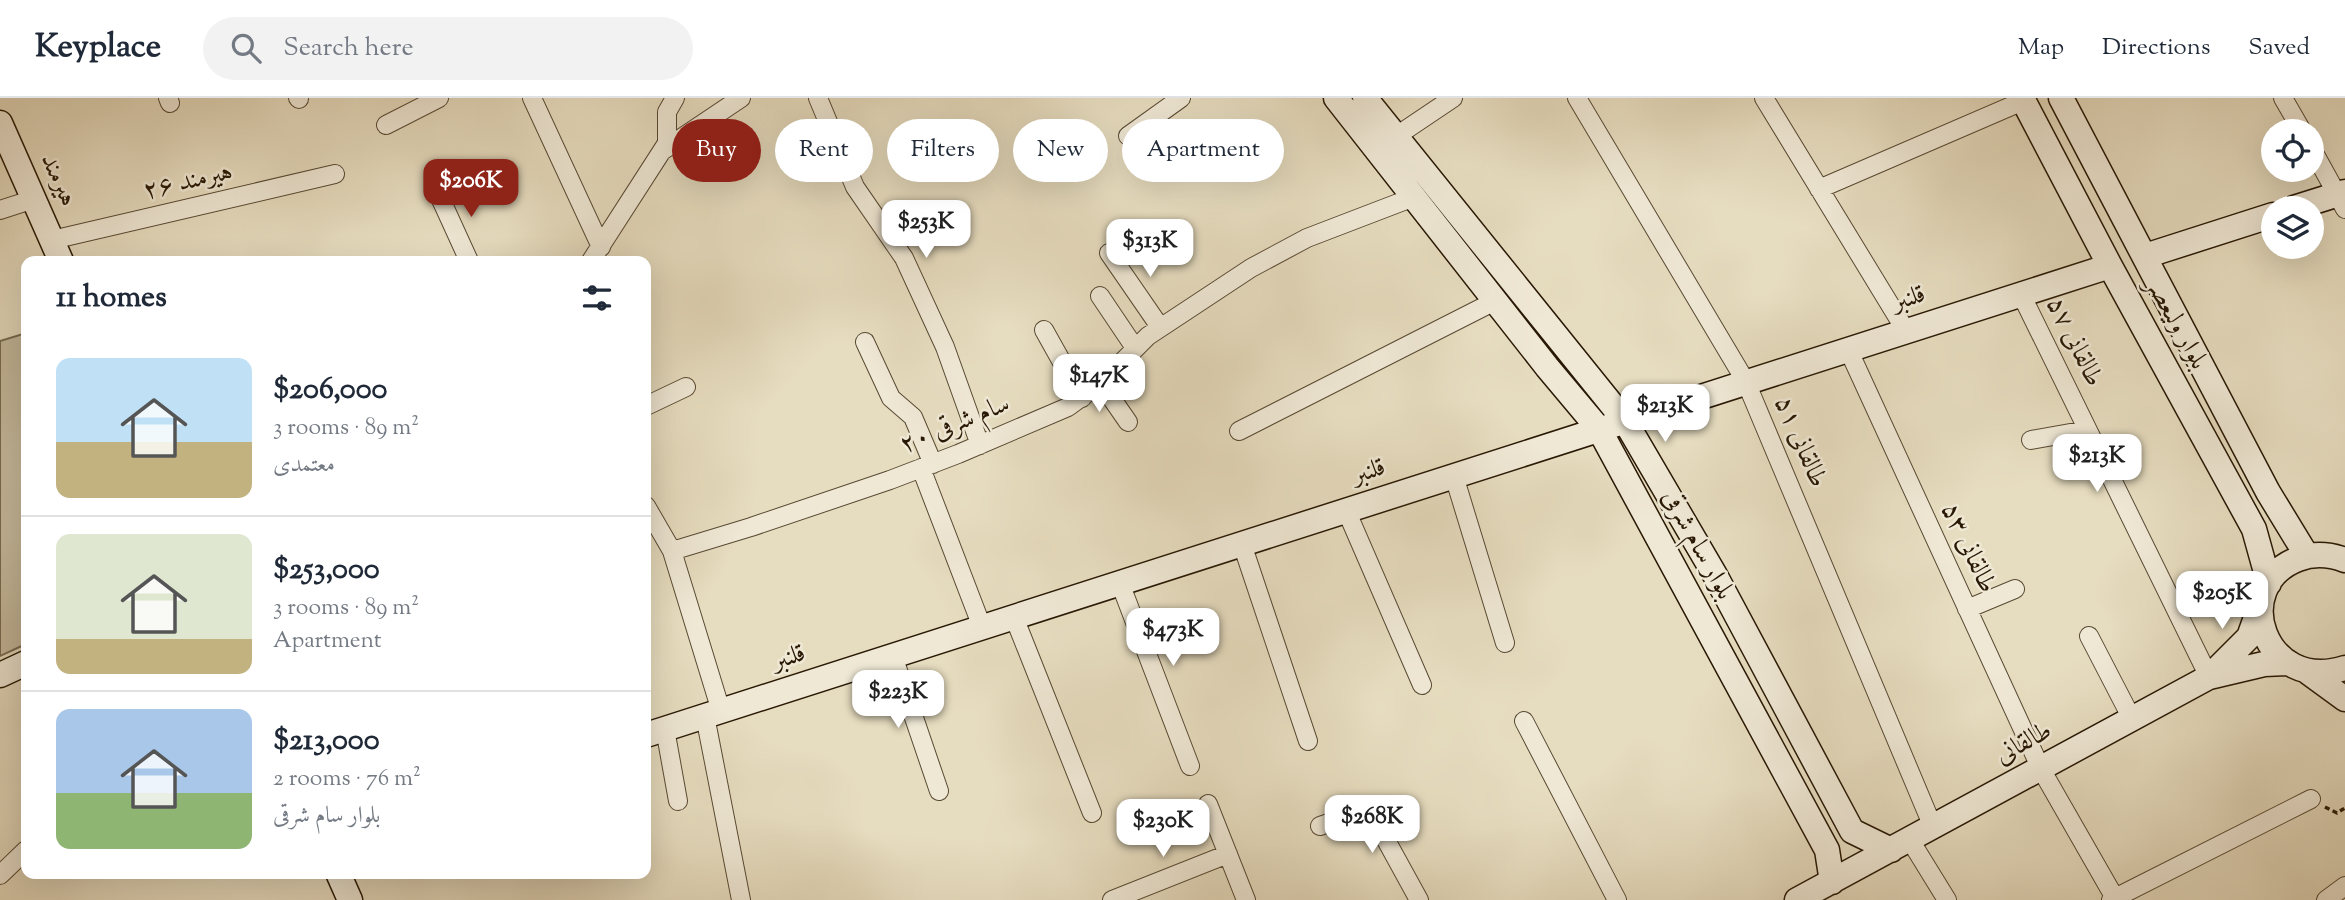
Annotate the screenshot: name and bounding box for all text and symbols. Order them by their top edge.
search box [203,17,693,80]
text: Keyplace [35,24,161,72]
icon: search [227,29,265,67]
text: Search here [283,30,414,67]
text: Map [2018,31,2064,65]
text: Directions [2102,31,2210,65]
text: Saved [2248,31,2310,65]
chip: Buy [672,119,761,182]
chip: Rent [775,119,873,182]
chip: Filters [887,119,999,182]
chip: New [1013,119,1108,182]
chip: Apartment [1122,119,1284,182]
map controls [2261,119,2324,259]
button: locate [2261,119,2324,182]
street label: هیرمند [30,147,86,213]
street label: هیرمند ۲۶ [140,154,236,210]
pin: $206K [422,159,520,219]
text: $206K [439,165,503,198]
button: layers [2261,196,2324,259]
pin: $253K [877,200,975,260]
text: $253K [898,206,954,239]
pin: $313K [1101,220,1199,279]
text: $313K [1122,225,1178,258]
street label: بلوار ولیعصر [2134,269,2216,377]
street label: قلنبر [1885,276,1931,323]
text: 11 homes [56,277,167,320]
icon: filters [578,279,616,317]
street label: طالقانی ۵۷ [2036,291,2112,393]
pin: $147K [1050,354,1148,414]
text: $147K [1069,360,1129,393]
text: $206,000 [273,369,387,412]
pin: $213K [1616,384,1714,444]
icon: home [112,386,196,470]
street label: سام شرقی ۲۰ [894,386,1016,466]
text: $213K [1637,390,1693,423]
street label: طالقانی ۵۱ [1764,391,1836,493]
text: 3 rooms · 89 m² [273,412,419,445]
pin: $213K [2048,434,2146,494]
text: $213K [2069,440,2125,473]
text: معتمدی [273,449,335,482]
street label: قلنبر [1345,449,1391,496]
street label: بلوار سام شرقی [1650,483,1743,608]
street label: طالقانی ۵۳ [1931,497,2005,599]
text: $253,000 [273,549,380,592]
icon: home [112,562,196,646]
pin: $205K [2173,572,2271,631]
text: $205K [2192,577,2252,610]
text: 3 rooms · 89 m² [273,592,419,625]
pin: $473K [1124,608,1222,668]
text: $473K [1142,614,1204,647]
text: Apartment [273,625,382,658]
street label: قلنبر [765,635,811,682]
pin: $223K [849,670,947,730]
text: $223K [868,676,928,709]
street label: طالقانی [1989,713,2059,775]
text: $213,000 [273,720,380,763]
icon: home [112,737,196,821]
text: 2 rooms · 76 m² [273,763,421,796]
pin: $268K [1323,796,1421,855]
text: بلوار سام شرقی [273,800,380,833]
pin: $230K [1114,800,1212,859]
text: $268K [1341,801,1403,834]
text: $230K [1133,805,1193,838]

